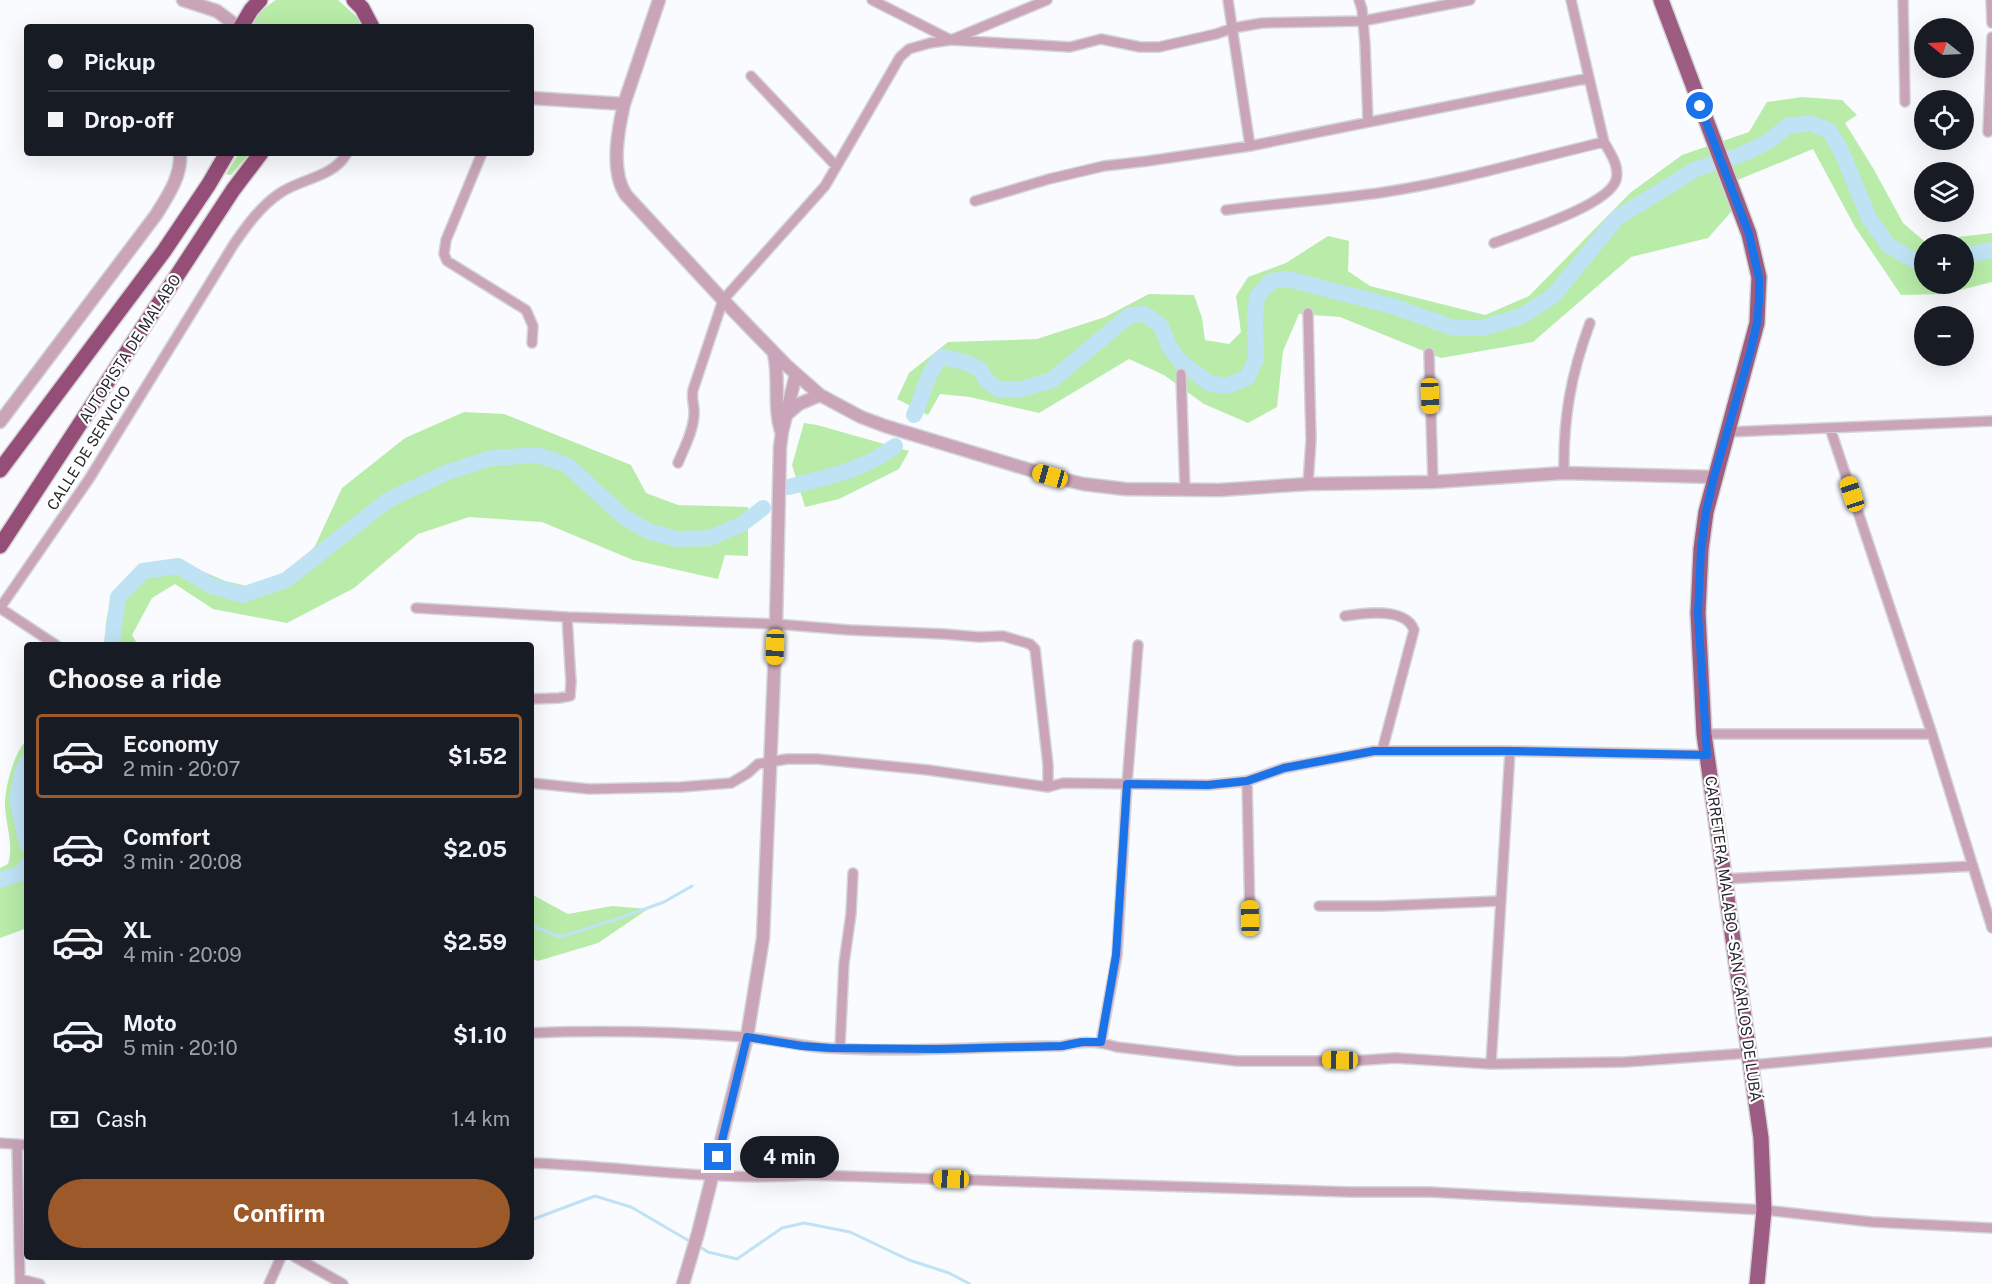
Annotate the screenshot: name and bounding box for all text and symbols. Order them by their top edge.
north arrow [1914,18,1974,78]
map controls [1914,18,1974,366]
text: Pickup [84,49,155,75]
button: locate [1914,90,1974,150]
route start [1686,92,1713,119]
text: Drop-off [84,107,174,133]
button: layers [1914,162,1974,222]
button: + [1914,234,1974,294]
street label: AUTOPISTA DE MALABO [75,271,184,426]
button: − [1914,306,1974,366]
car [1420,378,1440,414]
street label: CALLE DE SERVICIO [43,382,134,513]
car [1030,462,1070,490]
car [1838,474,1866,514]
car [765,629,785,665]
text: Choose a ride [48,662,222,694]
icon: car [51,729,105,783]
text: Economy [123,731,219,757]
text: $1.52 [448,743,507,769]
text: 2 min · 20:07 [123,757,240,781]
street label: CARRETERA MALABO - SAN CARLOS DE LUBÁ [1702,775,1765,1103]
icon: car [51,822,105,876]
text: Comfort [123,824,210,850]
text: $2.05 [443,836,507,862]
text: 3 min · 20:08 [123,850,242,874]
car [1241,900,1259,936]
icon: car [51,915,105,969]
text: XL [123,917,151,943]
text: $2.59 [443,929,507,955]
text: 4 min · 20:09 [123,943,242,967]
icon: car [51,1008,105,1062]
text: Moto [123,1010,177,1036]
text: $1.10 [453,1022,507,1048]
text: 5 min · 20:10 [123,1036,238,1060]
car [1322,1051,1358,1069]
icon: cash [48,1103,81,1136]
text: Cash [96,1106,147,1132]
text: 1.4 km [452,1107,510,1131]
callout: 4 min [739,1136,838,1178]
route end [704,1143,731,1170]
text: 4 min [763,1145,816,1169]
car [933,1169,969,1189]
button: Confirm [48,1179,510,1248]

